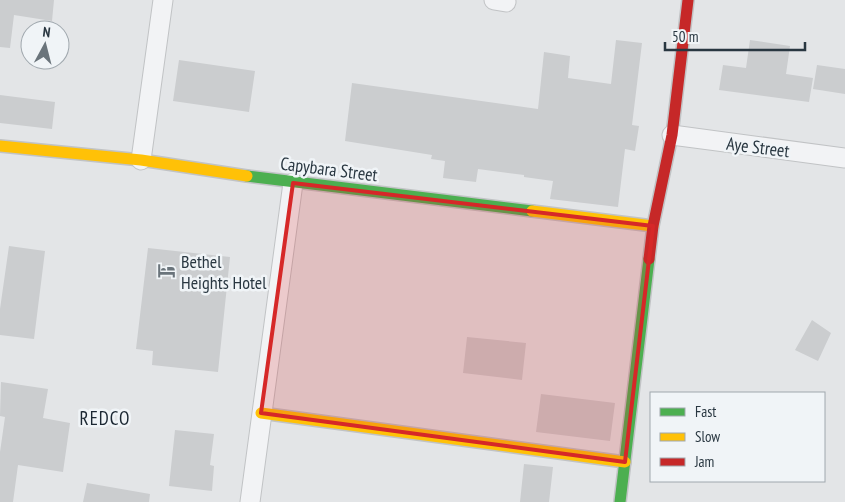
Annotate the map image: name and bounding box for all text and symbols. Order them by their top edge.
north arrow [20,20,70,70]
scale bar [665,20,805,52]
text: N [42,23,51,41]
text: 50 m [672,27,698,46]
street label: Aye Street [725,132,791,162]
street label: Capybara Street [279,152,379,186]
place label: Bethel Heights Hotel [181,250,267,294]
hotel icon: Bethel Heights Hotel [157,261,177,281]
legend [650,392,825,482]
text: Fast [695,402,716,421]
district label: REDCO [80,406,130,430]
text: Slow [695,427,720,446]
text: Jam [694,452,714,471]

